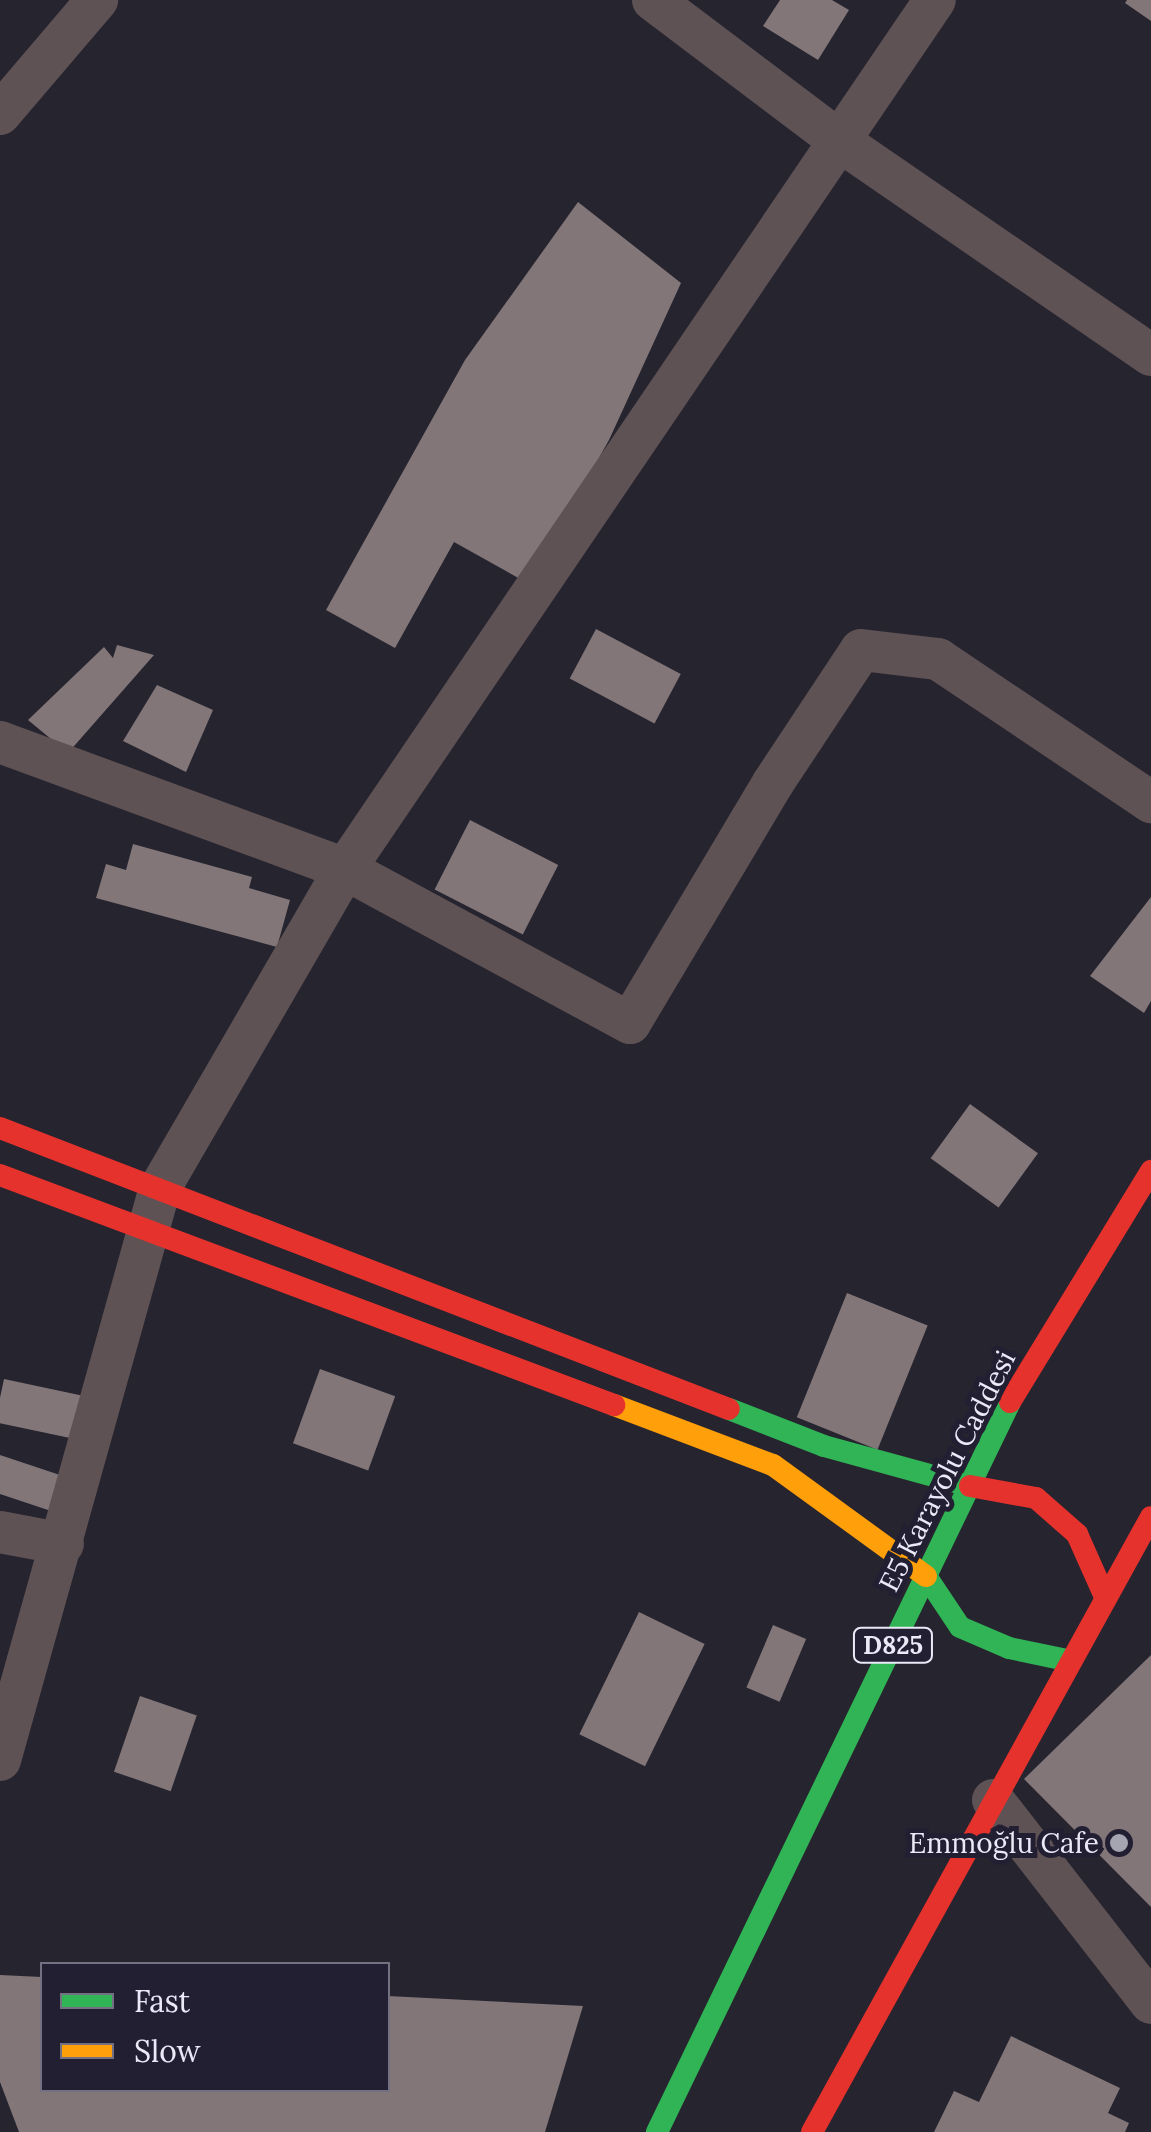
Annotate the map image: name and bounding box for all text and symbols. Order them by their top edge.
street label: E5 Karayolu Caddesi [872,1345,1022,1597]
road number: D825 [850,1625,936,1665]
place label: Emmoğlu Cafe [909,1826,1099,1860]
marker: Emmoğlu Cafe [1108,1832,1130,1854]
legend [40,1962,390,2092]
text: Fast [134,1982,190,2020]
text: Slow [134,2032,200,2070]

